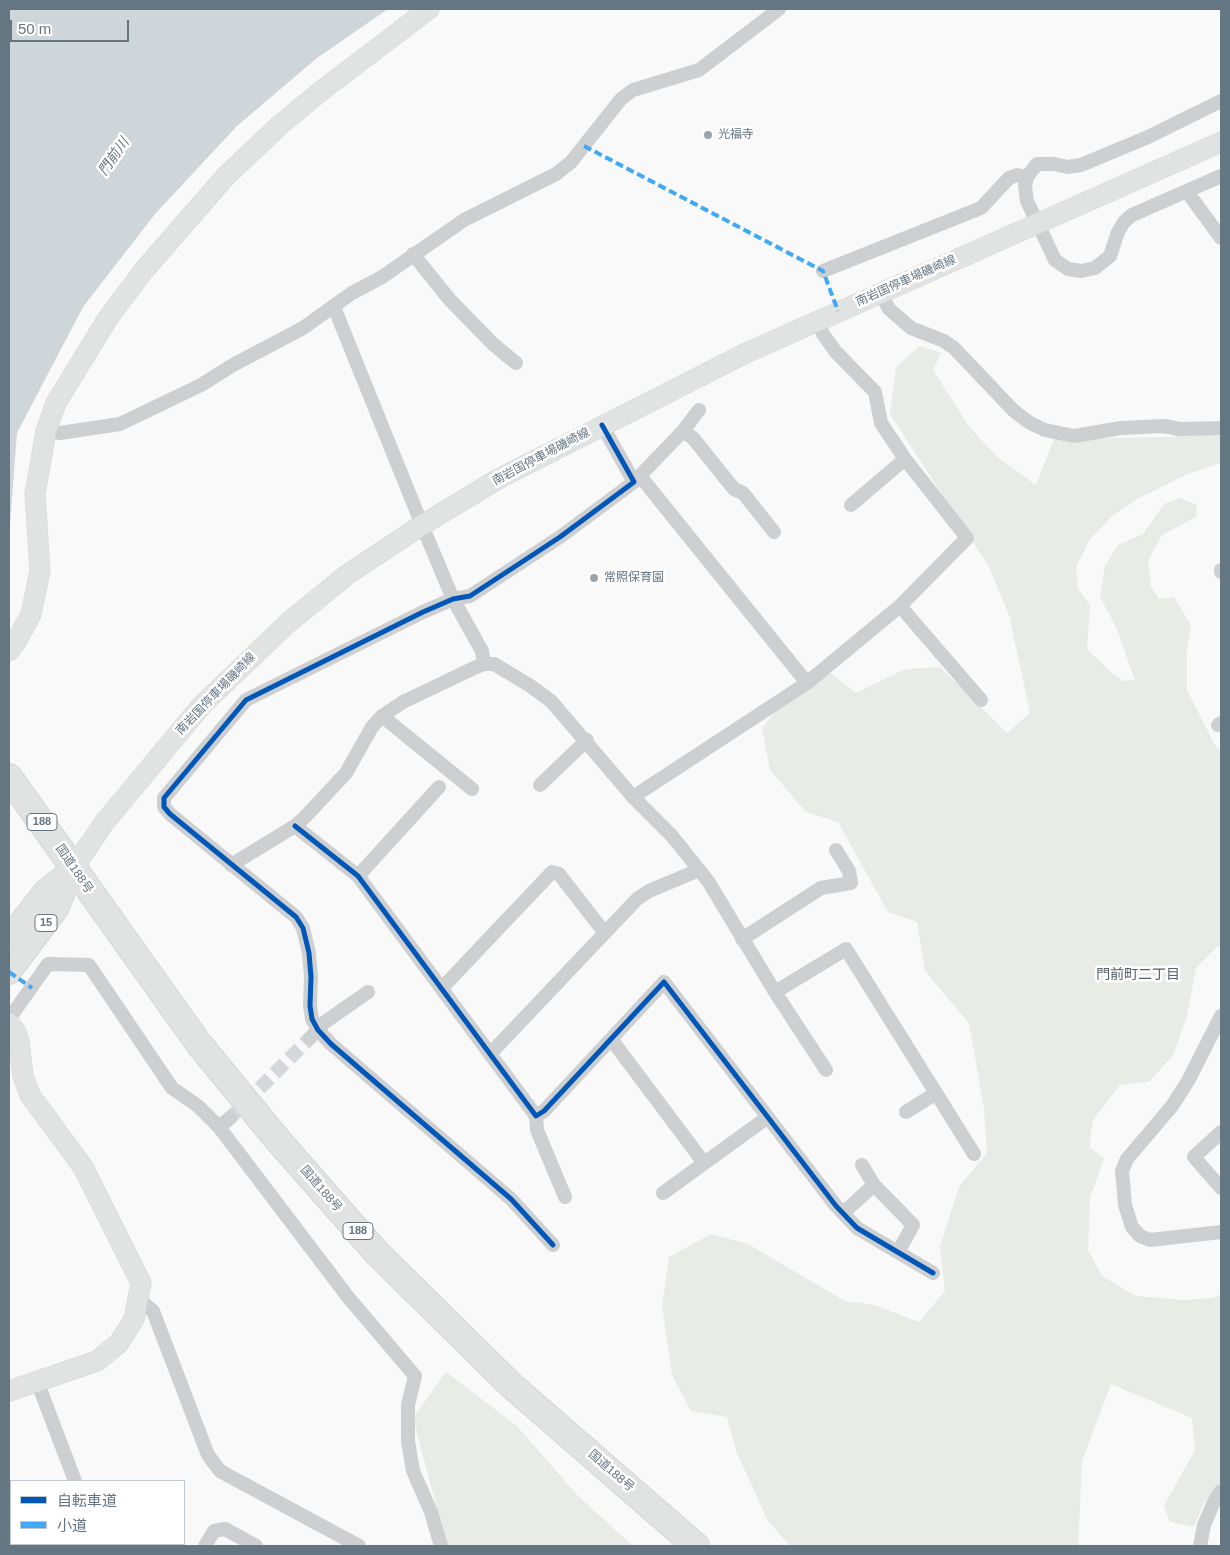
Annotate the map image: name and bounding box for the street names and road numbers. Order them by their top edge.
street label: 南岩国停車場磯崎線 [854,252,958,310]
street label: 南岩国停車場磯崎線 [490,425,592,489]
street label: 南岩国停車場磯崎線 [173,650,259,738]
road number: 188 [27,814,57,830]
street label: 国道188号 [52,842,96,896]
road number: 15 [35,914,57,931]
street label: 国道188号 [297,1163,345,1215]
road number: 188 [343,1222,373,1240]
street label: 国道188号 [585,1447,637,1495]

